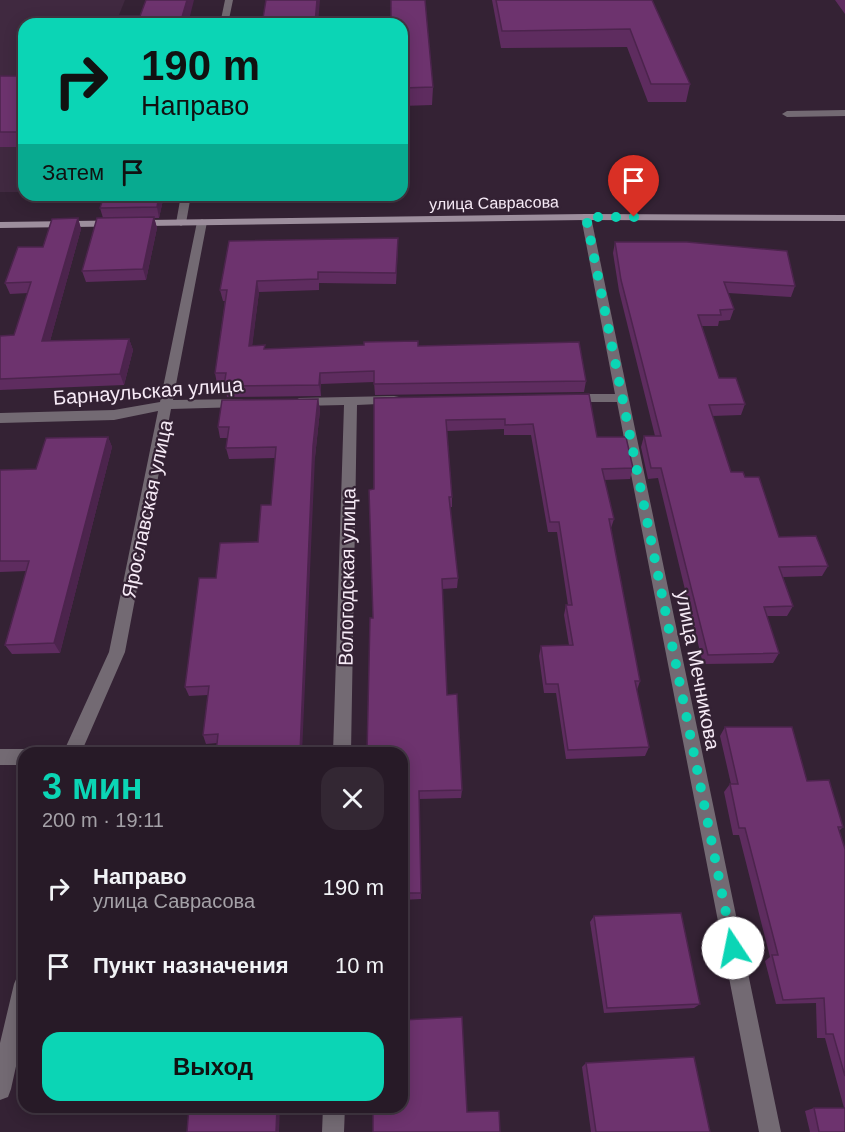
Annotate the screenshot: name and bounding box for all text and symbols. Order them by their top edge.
icon: right [42,42,120,120]
text: 190 m [141,42,260,89]
text: Направо [141,91,249,121]
pin [608,155,659,217]
icon: arrive [116,156,149,189]
text: Затем [42,160,104,185]
icon: arrive [617,164,650,197]
street label: улица Саврасова [429,193,559,213]
street label: Барнаульская улица [52,373,245,409]
street label: Ярославская улица [117,417,177,600]
street label: Вологодская улица [334,487,360,666]
street label: улица Мечникова [672,588,724,753]
text: 3 мин [42,766,143,807]
button: close [321,767,384,830]
text: 200 m · 19:11 [42,809,164,831]
text: Направо [93,864,187,889]
icon: right [42,872,75,905]
text: 190 m [323,875,384,900]
text: улица Саврасова [93,890,255,912]
position arrow [701,916,765,980]
icon: arrive [42,950,75,983]
text: Пункт назначения [93,953,289,978]
text: 10 m [335,953,384,978]
button: Выход [42,1032,384,1101]

